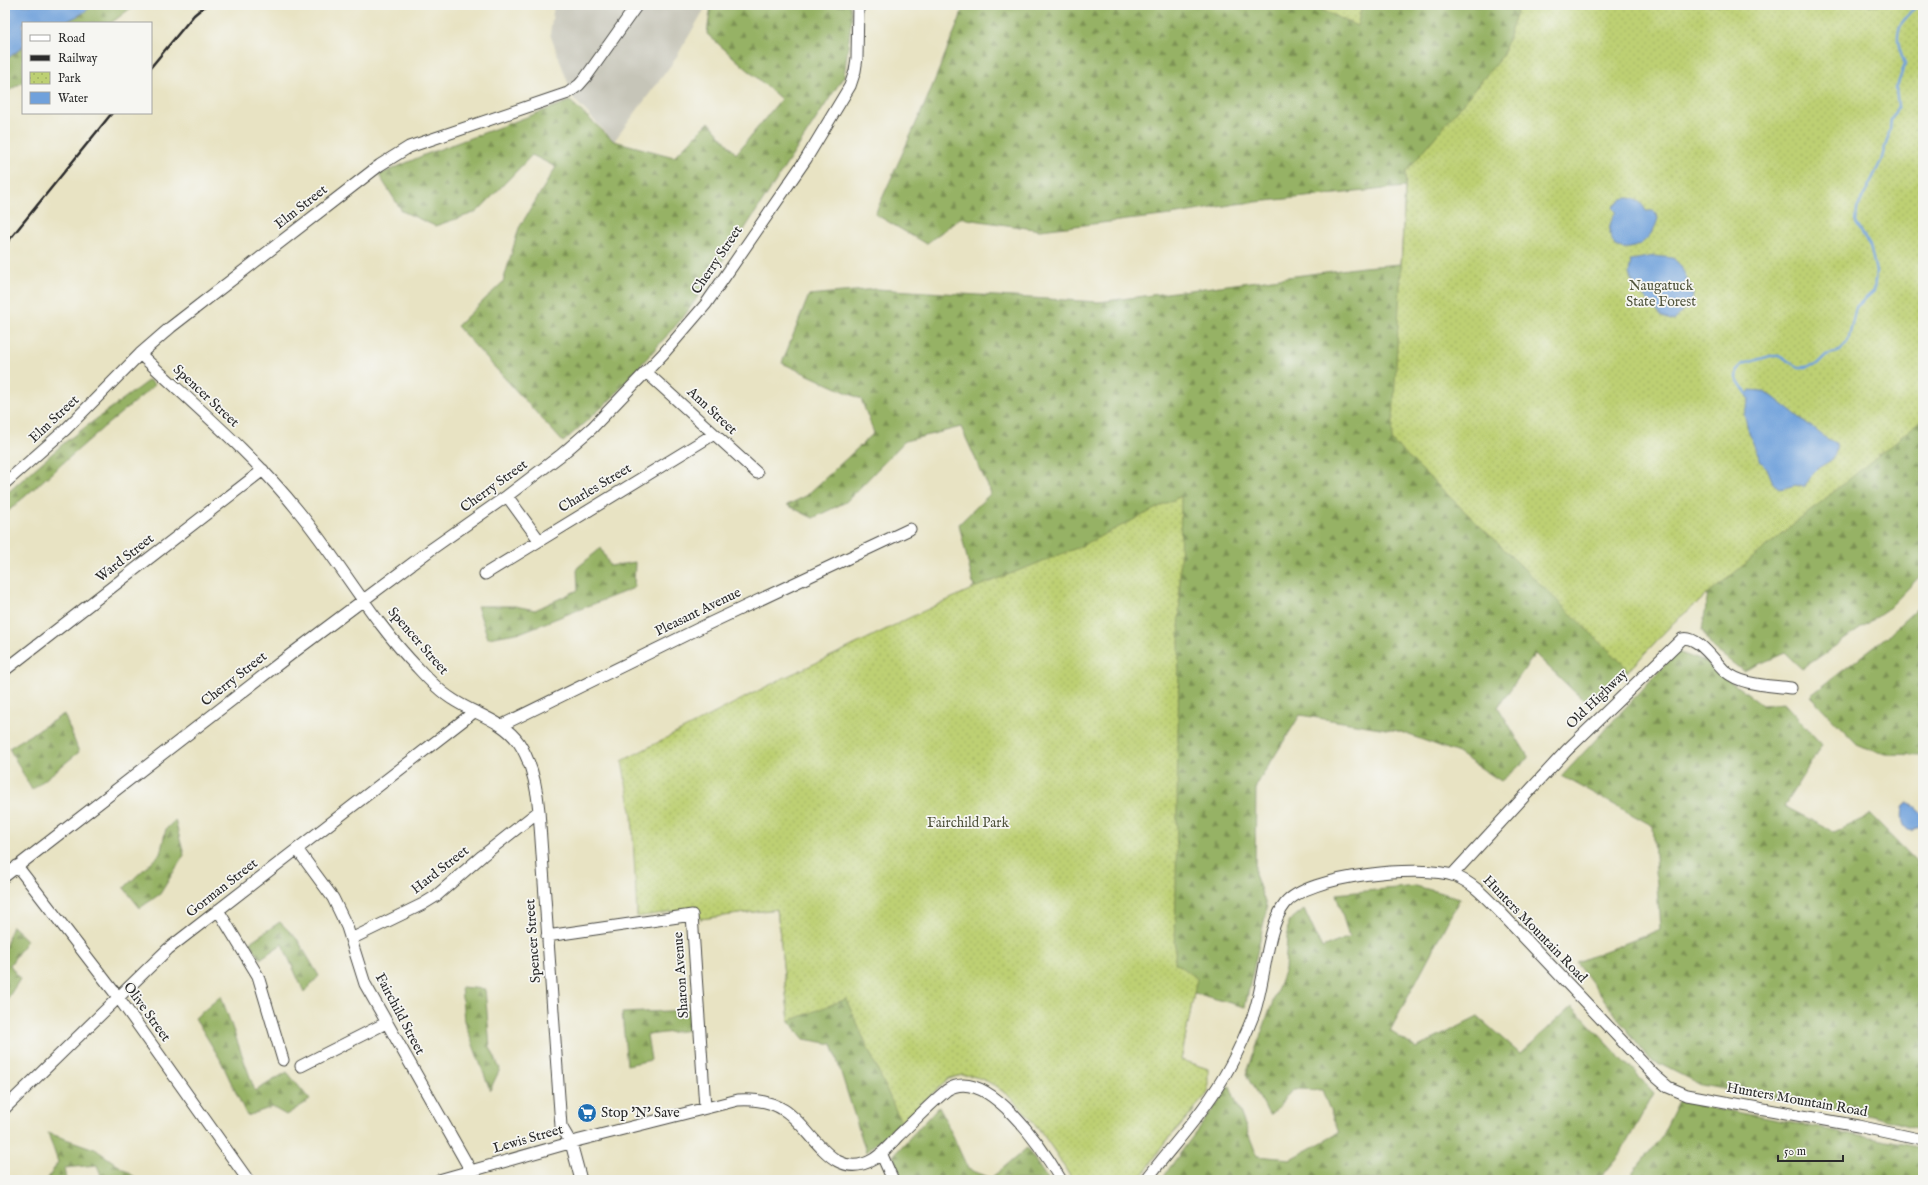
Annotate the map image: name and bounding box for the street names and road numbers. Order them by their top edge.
street label: Elm Street [271,181,331,233]
street label: Cherry Street [687,222,747,298]
street label: Spencer Street [169,361,243,431]
street label: Ann Street [682,383,741,439]
street label: Elm Street [25,391,83,447]
street label: Cherry Street [457,455,531,516]
street label: Charles Street [555,459,635,517]
street label: Ward Street [92,530,158,586]
street label: Pleasant Avenue [652,583,744,641]
street label: Spencer Street [384,603,452,679]
street label: Cherry Street [197,648,271,710]
street label: Old Highway [1563,665,1632,733]
street label: Hard Street [407,842,473,898]
street label: Gorman Street [183,854,262,922]
street label: Hunters Mountain Road [1479,871,1591,987]
street label: Spencer Street [521,898,545,984]
street label: Sharon Avenue [669,931,693,1019]
street label: Fairchild Street [371,970,429,1058]
street label: Olive Street [119,979,175,1046]
street label: Hunters Mountain Road [1725,1079,1869,1121]
street label: Lewis Street [491,1120,565,1158]

